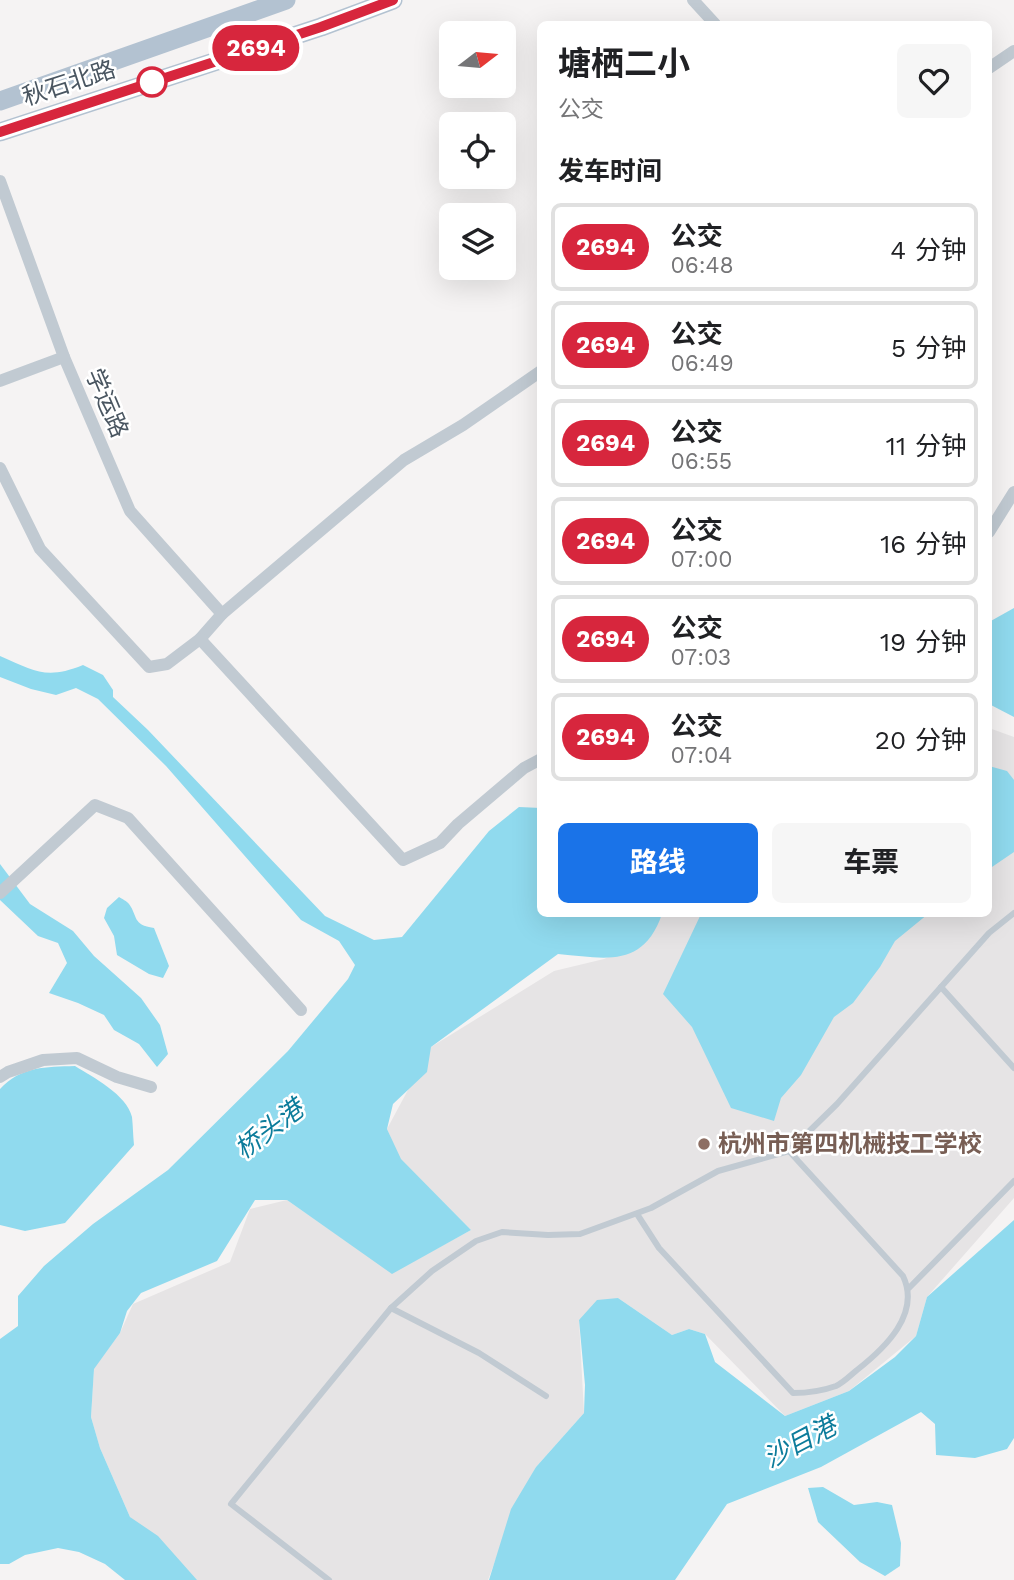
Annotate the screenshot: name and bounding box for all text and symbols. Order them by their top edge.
north arrow [439,21,516,98]
map controls [439,21,516,280]
line badge: 2694 [207,25,305,71]
text: 2694 [226,34,286,62]
text: 塘栖二小 [558,44,690,83]
button: heart [897,44,971,118]
street label: 秋石北路 [19,55,119,111]
unlabelled marker [137,67,167,97]
text: 公交 [558,96,604,123]
button: locate [439,112,516,189]
text: 发车时间 [558,156,662,186]
button: layers [439,203,516,280]
text: 公交 [670,221,722,251]
text: 2694 [576,233,635,261]
text: 4 分钟 [890,235,967,265]
text: 06:48 [670,252,734,279]
text: 公交 [670,319,722,349]
text: 2694 [576,331,635,359]
text: 5 分钟 [891,333,967,363]
text: 06:49 [670,350,734,377]
street label: 学运路 [80,364,134,442]
text: 公交 [670,417,722,447]
text: 2694 [576,429,635,457]
text: 11 分钟 [886,431,967,461]
text: 06:55 [670,448,732,475]
text: 公交 [670,515,722,545]
text: 2694 [576,527,635,555]
text: 16 分钟 [880,529,967,559]
text: 07:00 [670,546,733,573]
text: 公交 [670,613,722,643]
text: 2694 [576,625,635,653]
text: 19 分钟 [880,627,967,657]
text: 07:03 [670,644,731,671]
text: 公交 [670,711,722,741]
text: 2694 [576,723,635,751]
text: 20 分钟 [875,725,967,755]
text: 07:04 [670,742,732,769]
button: 路线 [558,823,758,903]
button: 车票 [772,823,971,903]
water label: 桥头港 [229,1091,312,1164]
place label: 杭州市第四机械技工学校 [718,1130,982,1158]
marker: 杭州市第四机械技工学校 [696,1136,712,1152]
water label: 沙目港 [759,1409,845,1474]

